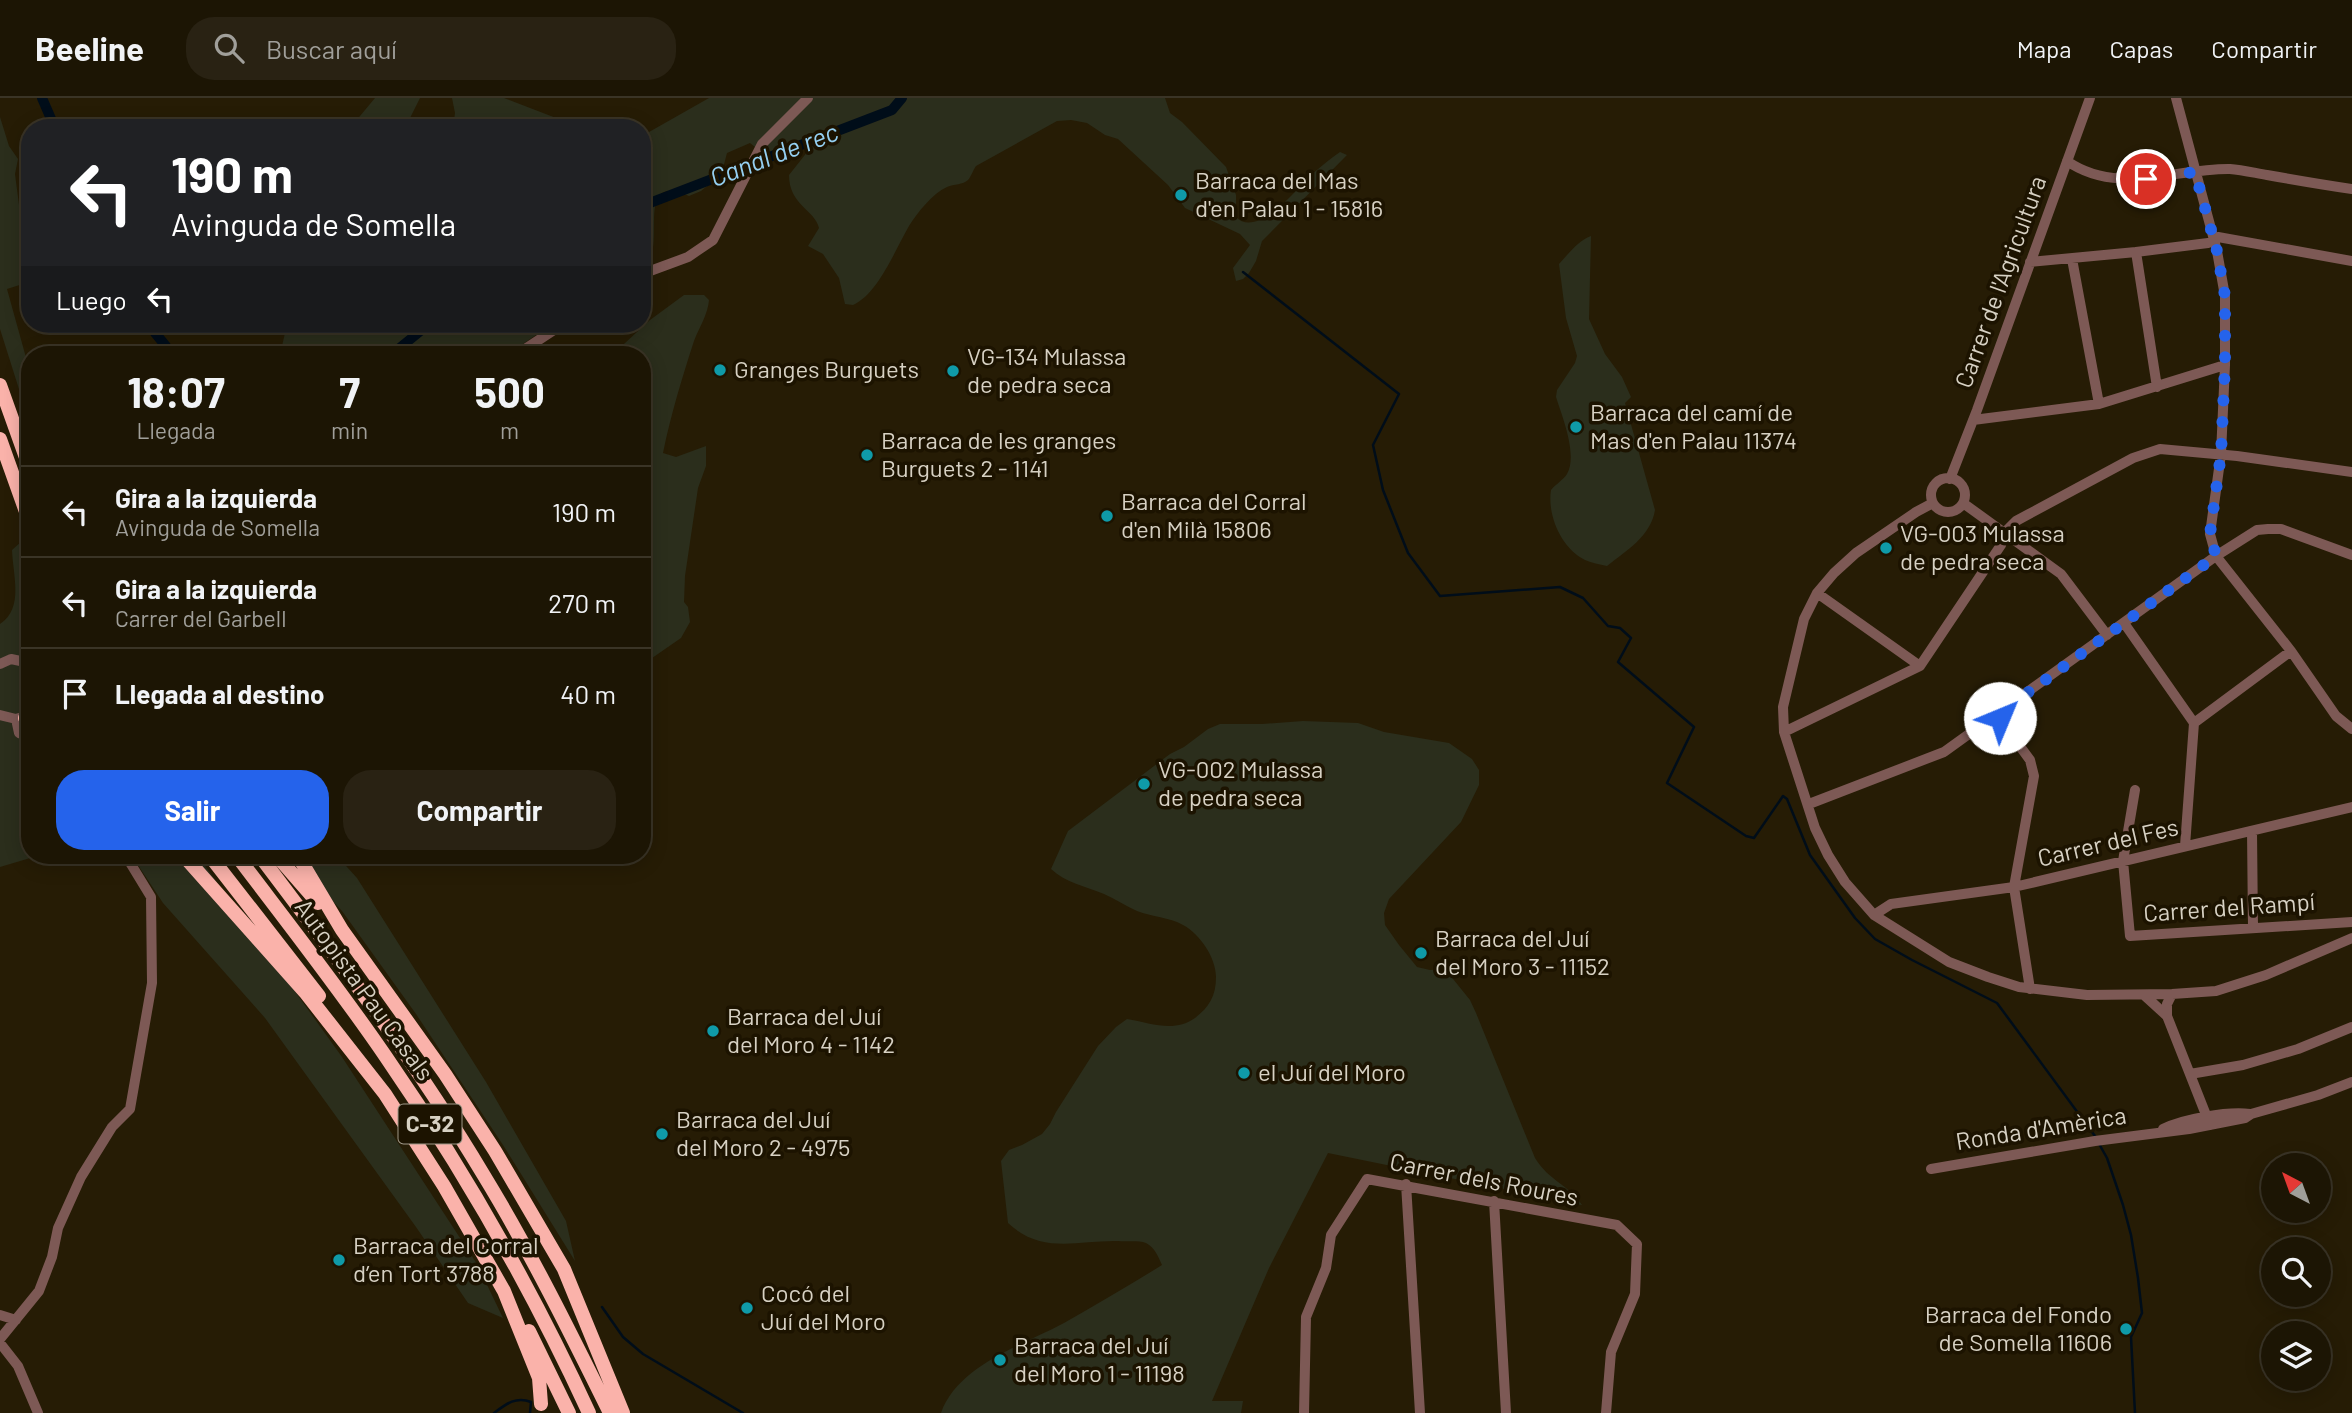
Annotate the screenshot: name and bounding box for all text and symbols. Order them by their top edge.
search box [186,17,676,80]
text: Beeline [35,28,144,68]
icon: search [210,29,248,67]
text: Buscar aquí [266,33,397,64]
text: Mapa [2017,34,2072,63]
text: Capas [2110,34,2173,63]
text: Compartir [2211,34,2317,63]
water label: Canal de rec [705,115,842,192]
text: 190 m [171,144,293,203]
icon: left [56,147,147,238]
pin [2116,149,2176,209]
icon: arrive [2127,160,2165,198]
place label: Barraca del Mas d'en Palau 1 - 15816 [1195,165,1383,222]
street label: Carrer de l'Agricultura [1948,172,2051,391]
marker: Barraca del Mas d'en Palau 1 - 15816 [1173,187,1189,203]
text: Avinguda de Somella [171,204,456,242]
icon: left [141,280,179,318]
text: Luego [56,284,127,315]
place label: VG-134 Mulassa de pedra seca [967,341,1126,398]
place label: Granges Burguets [734,354,919,383]
marker: Granges Burguets [712,362,728,378]
marker: VG-134 Mulassa de pedra seca [945,363,961,379]
text: 18:07 [127,366,225,416]
text: 7 [339,366,360,416]
text: 500 [474,366,545,416]
place label: Barraca del camí de Mas d'en Palau 11374 [1590,397,1797,454]
text: Llegada [136,416,215,444]
text: min [331,416,368,444]
text: m [500,416,519,444]
marker: Barraca del camí de Mas d'en Palau 11374 [1568,419,1584,435]
place label: Barraca de les granges Burguets 2 - 1141 [881,425,1116,482]
marker: Barraca de les granges Burguets 2 - 1141 [859,447,875,463]
text: Gira a la izquierda [115,482,317,513]
place label: Barraca del Corral d'en Milà 15806 [1121,486,1306,543]
icon: left [56,493,94,531]
text: 190 m [552,496,616,527]
marker: Barraca del Corral d'en Milà 15806 [1099,508,1115,524]
text: Avinguda de Somella [115,513,320,541]
place label: VG-003 Mulassa de pedra seca [1900,518,2065,575]
marker: VG-003 Mulassa de pedra seca [1878,540,1894,556]
text: Gira a la izquierda [115,573,317,604]
icon: left [56,584,94,622]
text: 270 m [548,587,616,618]
text: Carrer del Garbell [115,604,286,632]
icon: arrive [56,675,94,713]
text: Llegada al destino [115,678,324,709]
text: 40 m [560,678,616,709]
position arrow [1963,681,2037,755]
place label: VG-002 Mulassa de pedra seca [1158,754,1323,811]
button: Salir [56,770,329,850]
button: Compartir [343,770,616,850]
marker: VG-002 Mulassa de pedra seca [1136,776,1152,792]
street label: Carrer del Fes [2035,811,2181,872]
street label: Carrer del Rampí [2142,886,2316,927]
street label: Autopista Pau Casals [290,893,441,1085]
place label: Barraca del Juí del Moro 3 - 11152 [1435,923,1610,980]
marker: Barraca del Juí del Moro 3 - 11152 [1413,945,1429,961]
place label: Barraca del Juí del Moro 4 - 1142 [727,1001,895,1058]
marker: Barraca del Juí del Moro 4 - 1142 [705,1023,721,1039]
place label: el Juí del Moro [1258,1057,1406,1086]
marker: el Juí del Moro [1236,1065,1252,1081]
street label: Ronda d'Amèrica [1954,1100,2128,1155]
place label: Barraca del Juí del Moro 2 - 4975 [676,1104,850,1161]
road number: C-32 [398,1105,462,1144]
marker: Barraca del Juí del Moro 2 - 4975 [654,1126,670,1142]
street label: Carrer dels Roures [1388,1146,1581,1211]
north arrow [2261,1153,2331,1223]
map controls [2261,1153,2331,1391]
place label: Barraca del Corral d’en Tort 3788 [353,1230,538,1287]
button: search [2261,1237,2331,1307]
marker: Barraca del Corral d’en Tort 3788 [331,1252,347,1268]
place label: Cocó del Juí del Moro [761,1278,886,1335]
place label: Barraca del Fondo de Somella 11606 [1925,1299,2112,1356]
marker: Cocó del Juí del Moro [739,1300,755,1316]
marker: Barraca del Fondo de Somella 11606 [2118,1321,2134,1337]
button: layers [2261,1321,2331,1391]
place label: Barraca del Juí del Moro 1 - 11198 [1014,1330,1185,1387]
marker: Barraca del Juí del Moro 1 - 11198 [992,1352,1008,1368]

